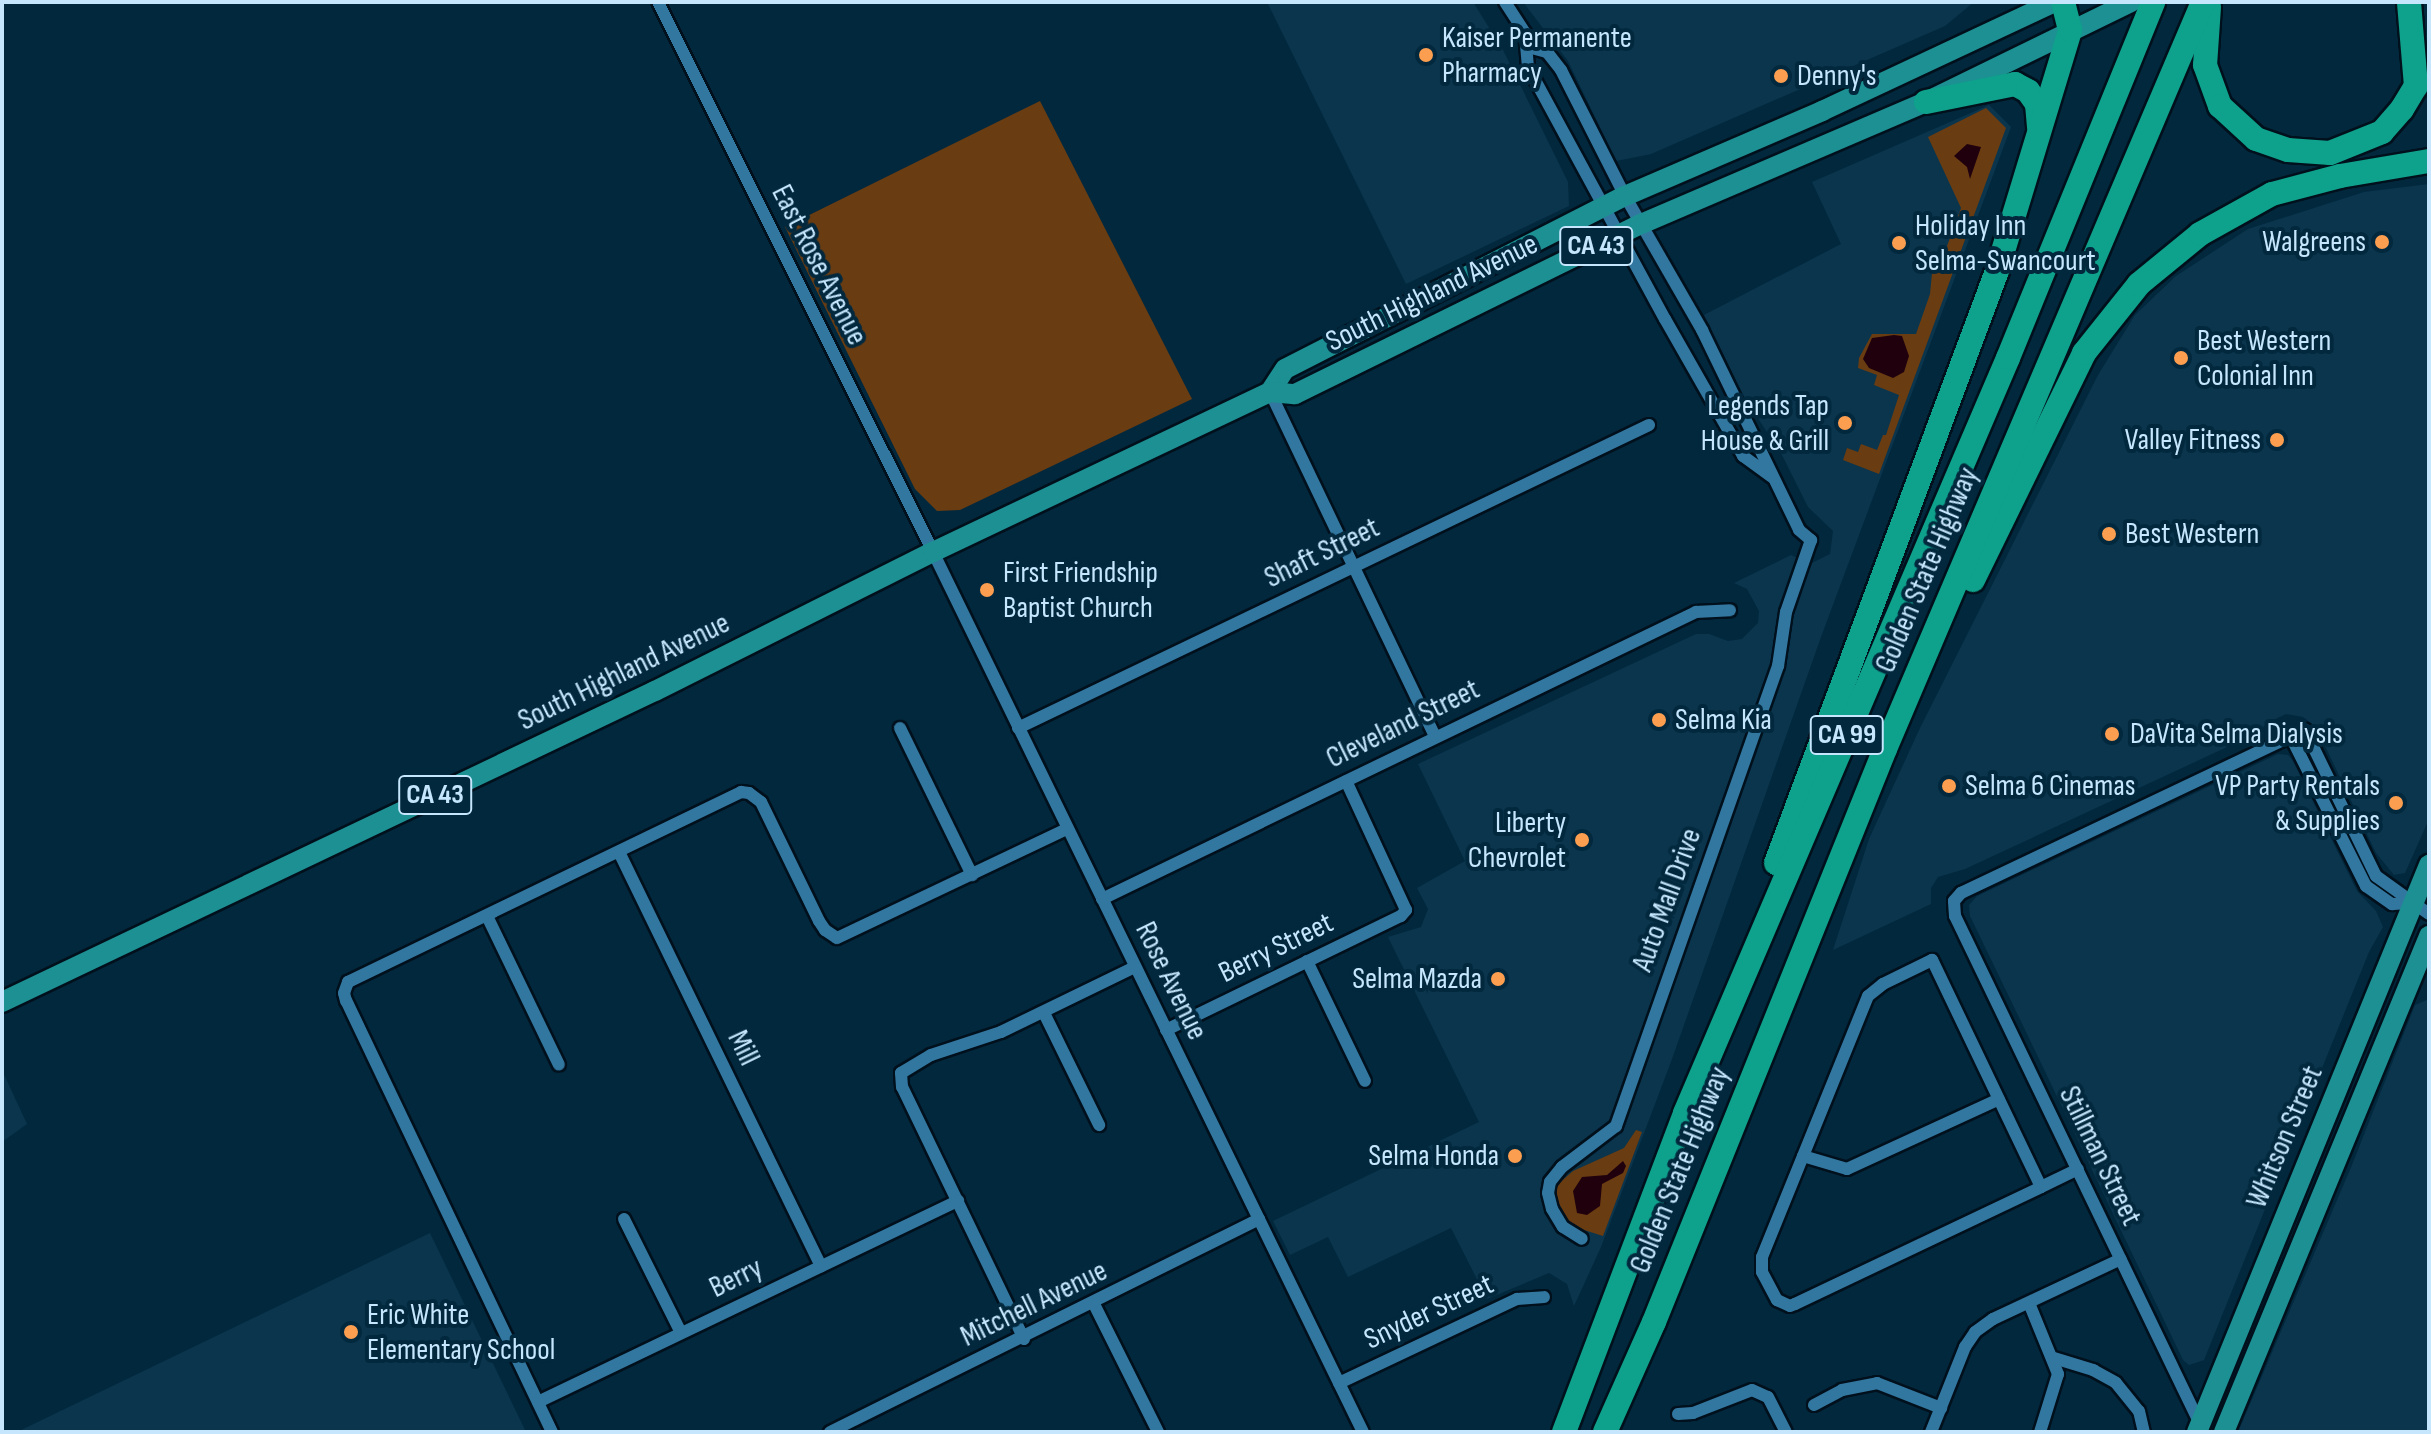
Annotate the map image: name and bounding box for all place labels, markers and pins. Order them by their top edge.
place label: Kaiser Permanente Pharmacy [1442,20,1632,90]
marker: Kaiser Permanente Pharmacy [1417,46,1435,64]
place label: Denny's [1797,58,1876,94]
marker: Denny's [1772,67,1790,85]
place label: Holiday Inn Selma-Swancourt [1915,208,2096,278]
place label: Walgreens [2262,224,2366,260]
marker: Walgreens [2373,233,2391,251]
marker: Holiday Inn Selma-Swancourt [1890,234,1908,252]
place label: Best Western Colonial Inn [2197,323,2331,394]
marker: Best Western Colonial Inn [2172,349,2190,367]
place label: Legends Tap House & Grill [1701,388,1829,458]
marker: Legends Tap House & Grill [1836,414,1854,432]
place label: Valley Fitness [2125,422,2261,458]
marker: Valley Fitness [2268,431,2286,449]
place label: Best Western [2125,516,2259,552]
marker: Best Western [2100,525,2118,543]
place label: First Friendship Baptist Church [1003,555,1158,626]
marker: First Friendship Baptist Church [978,581,996,599]
place label: Selma Kia [1675,702,1772,738]
marker: Selma Kia [1650,711,1668,729]
place label: DaVita Selma Dialysis [2130,716,2343,752]
marker: DaVita Selma Dialysis [2101,723,2123,745]
place label: Selma 6 Cinemas [1965,768,2136,804]
place label: VP Party Rentals & Supplies [2215,768,2380,838]
marker: Selma 6 Cinemas [1940,777,1958,795]
marker: VP Party Rentals & Supplies [2387,794,2405,812]
place label: Liberty Chevrolet [1468,805,1566,876]
marker: Liberty Chevrolet [1573,831,1591,849]
place label: Selma Mazda [1352,961,1482,997]
marker: Selma Mazda [1489,970,1507,988]
place label: Selma Honda [1368,1138,1499,1174]
marker: Selma Honda [1506,1147,1524,1165]
place label: Eric White Elementary School [367,1297,555,1368]
marker: Eric White Elementary School [342,1323,360,1341]

